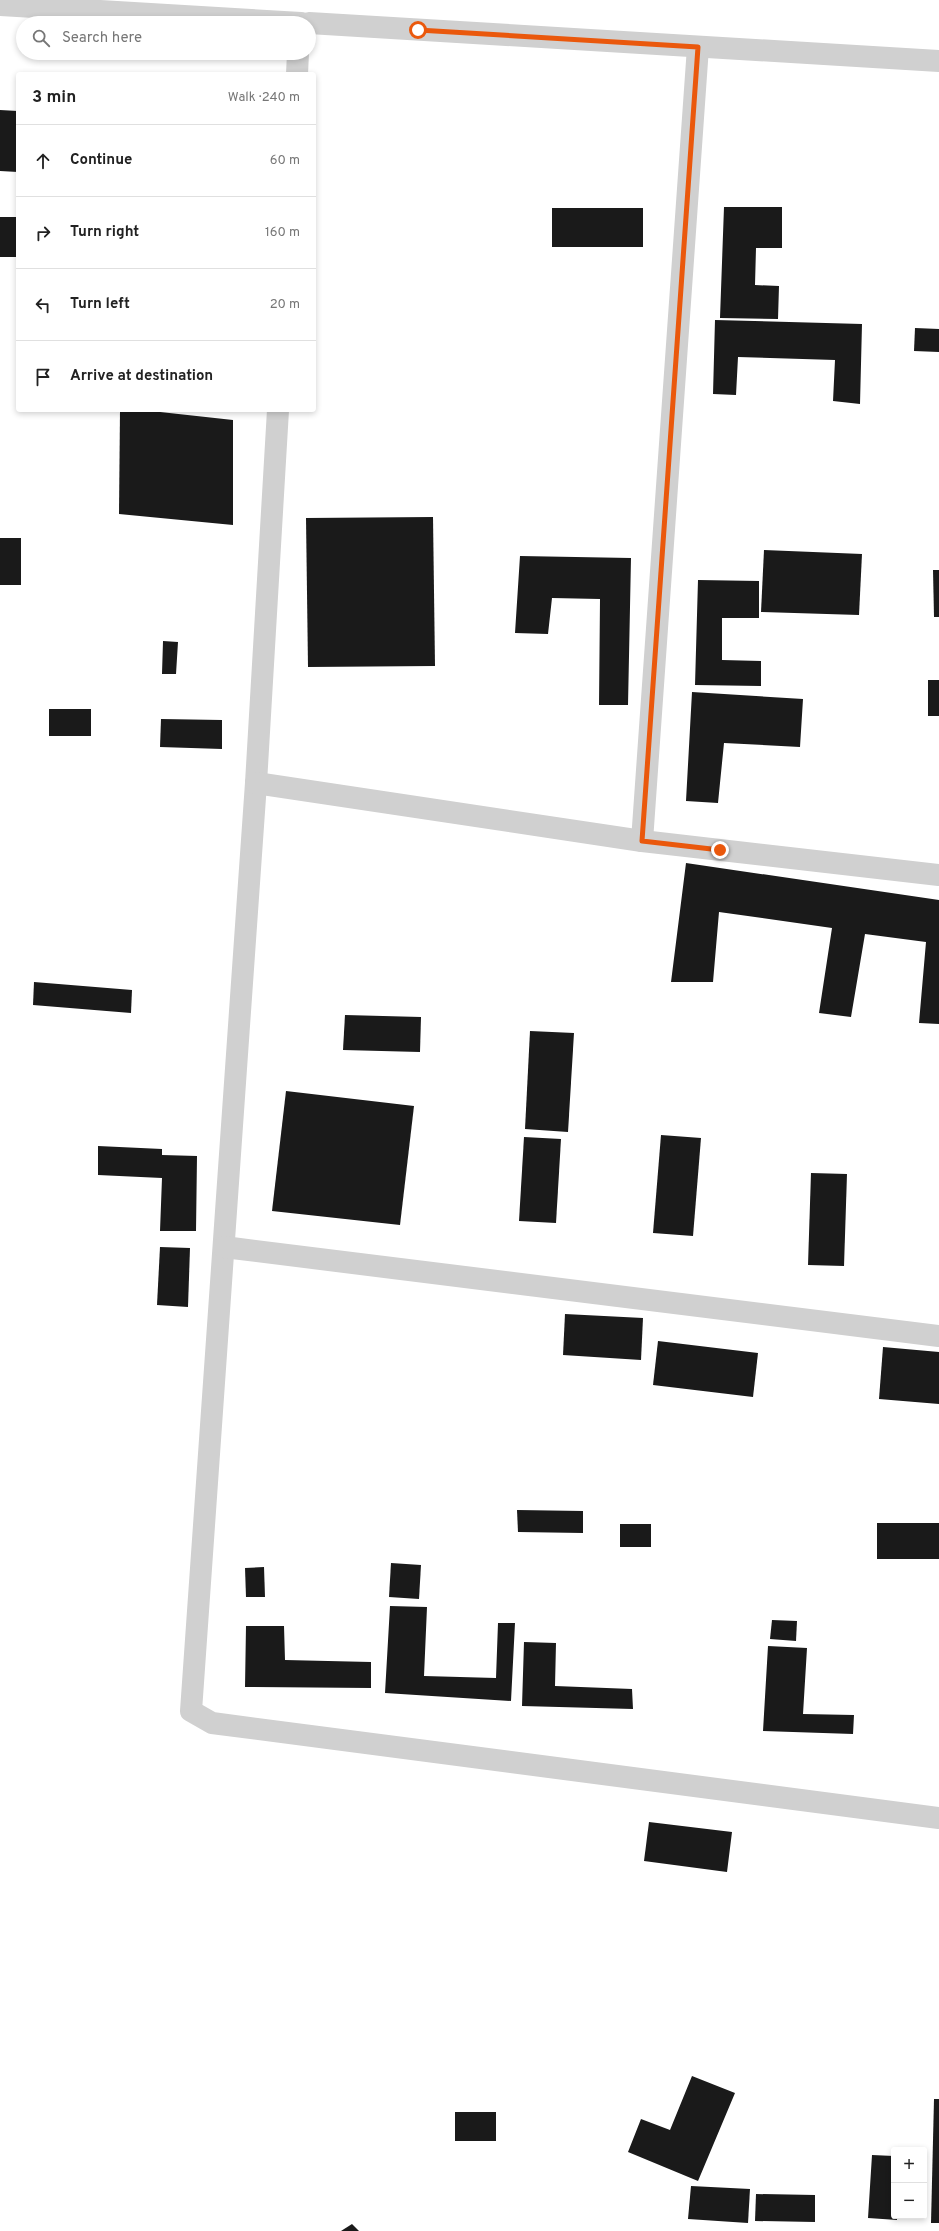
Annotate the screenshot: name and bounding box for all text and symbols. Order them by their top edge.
search box [16,16,316,60]
route start [409,21,427,39]
icon: search [30,27,52,49]
text: Search here [62,29,142,48]
text: 3 min [32,87,76,109]
text: Walk · 240 m [228,90,300,106]
icon: ahead [32,150,54,172]
text: Continue [70,151,132,170]
text: 60 m [270,153,300,169]
icon: right [32,222,54,244]
text: Turn right [70,223,139,242]
text: 160 m [265,225,300,241]
icon: left [32,294,54,316]
text: Turn left [70,295,130,314]
text: 20 m [270,297,300,313]
icon: arrive [32,366,54,388]
text: Arrive at destination [70,367,213,386]
route end [711,841,729,859]
map controls [891,2147,927,2219]
button: + [891,2147,927,2183]
button: − [891,2183,927,2219]

